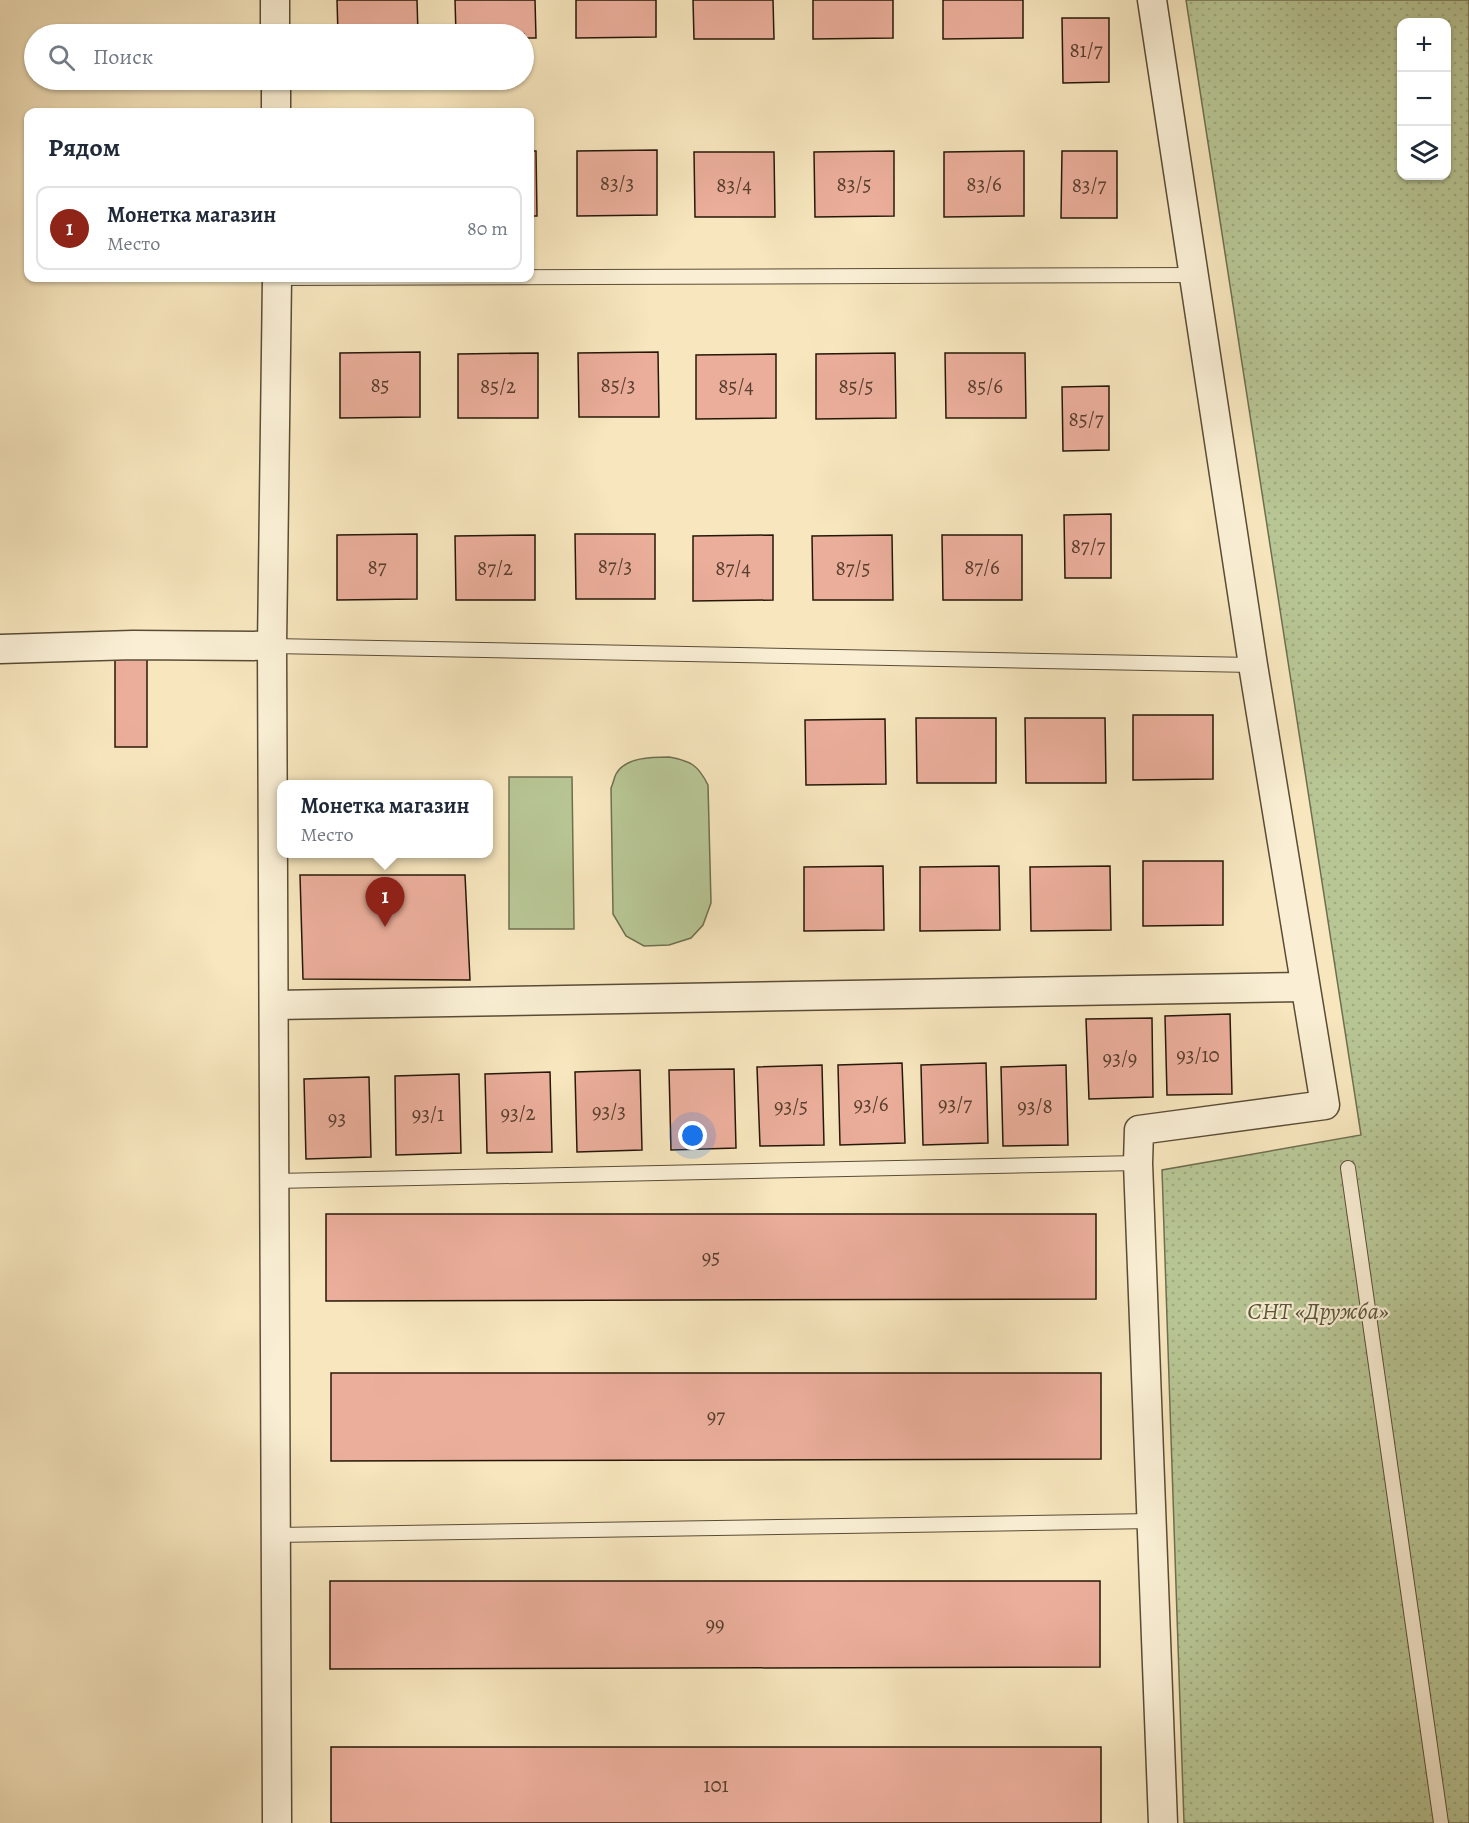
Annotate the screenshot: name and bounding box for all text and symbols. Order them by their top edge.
map controls [1397,18,1451,180]
button: + [1397,18,1451,72]
search box [24,24,534,90]
house number: 81/7 [1069,36,1103,64]
icon: search [45,41,78,74]
text: Поиск [93,42,153,72]
button: − [1397,72,1451,126]
button: layers [1397,126,1451,180]
text: Рядом [48,130,120,165]
house number: 83/3 [600,169,634,197]
house number: 83/5 [837,170,871,198]
house number: 83/6 [966,170,1002,198]
house number: 83/4 [716,171,752,199]
house number: 83/7 [1072,171,1107,199]
text: Монетка магазин [107,200,276,230]
text: 1 [66,215,73,242]
text: 80 m [467,215,508,242]
text: Место [107,230,160,257]
house number: 85 [370,371,390,399]
house number: 85/3 [601,371,635,399]
house number: 85/2 [480,372,516,400]
house number: 85/4 [718,372,754,400]
house number: 85/5 [838,372,874,400]
house number: 85/6 [967,372,1003,400]
house number: 85/7 [1069,405,1104,433]
house number: 87/7 [1071,532,1106,560]
house number: 87/3 [598,552,632,580]
house number: 87 [367,553,387,581]
house number: 87/6 [964,553,1000,581]
house number: 87/2 [477,554,513,582]
house number: 87/4 [715,554,751,582]
house number: 87/5 [836,554,870,582]
popup [277,780,493,858]
text: Монетка магазин [300,791,470,821]
text: Место [300,821,354,848]
pin: 1 [366,878,404,927]
house number: 93/10 [1176,1041,1220,1069]
house number: 93/9 [1103,1044,1137,1072]
house number: 93/6 [854,1090,889,1118]
house number: 93/7 [938,1090,972,1118]
house number: 93/5 [774,1092,808,1120]
house number: 93/8 [1017,1092,1053,1120]
house number: 93/3 [592,1097,626,1125]
house number: 93/2 [500,1099,536,1127]
house number: 93/1 [412,1100,444,1128]
house number: 93 [328,1104,346,1132]
your location [678,1121,707,1150]
house number: 95 [702,1243,720,1271]
park label: СНТ «Дружба» [1247,1295,1389,1327]
house number: 97 [707,1402,725,1430]
house number: 99 [705,1610,725,1638]
house number: 101 [703,1771,729,1799]

